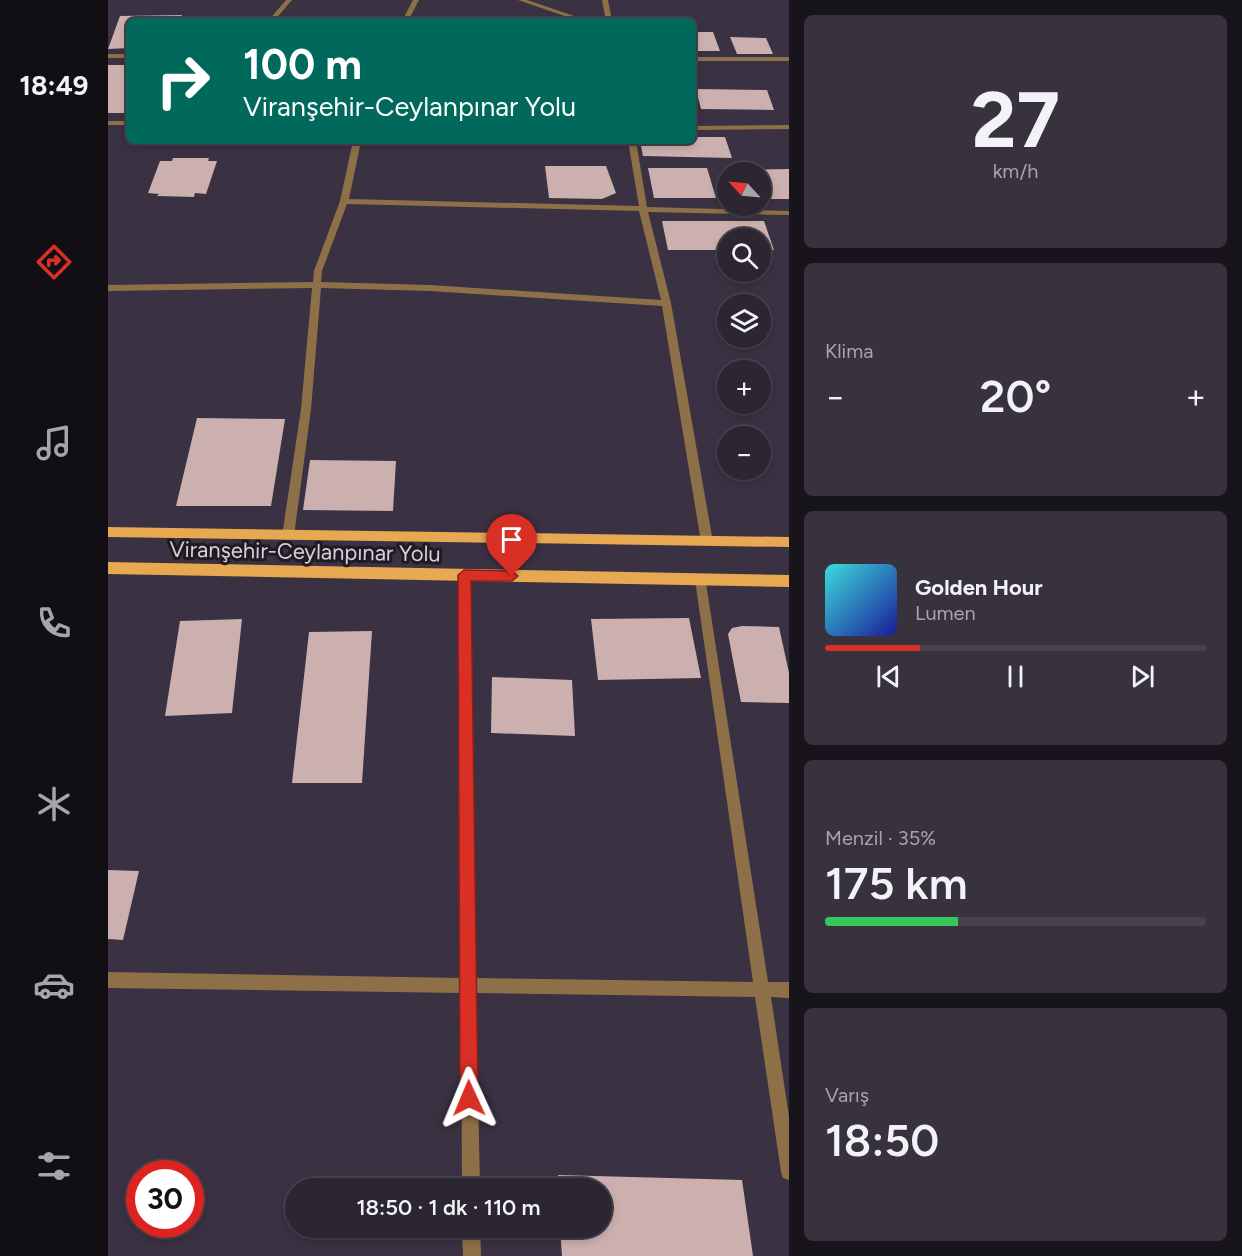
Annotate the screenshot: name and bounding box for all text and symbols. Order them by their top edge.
text: 100 m [243,39,362,90]
icon: right [144,42,222,120]
text: 18:49 [20,69,88,102]
text: 27 [971,73,1060,167]
text: Viranşehir-Ceylanpınar Yolu [243,90,576,123]
text: km/h [993,159,1038,183]
north arrow [717,162,771,216]
map controls [717,162,771,480]
button: search [717,228,771,282]
icon: directions [33,241,75,283]
button: layers [717,294,771,348]
text: Klima [825,339,873,363]
button: + [717,360,771,414]
text: 20° [980,369,1051,423]
text: − [825,377,846,416]
text: + [1185,377,1206,416]
icon: music [33,422,75,464]
button: − [717,426,771,480]
pin [486,514,537,576]
icon: arrive [495,523,528,556]
street label: Viranşehir-Ceylanpınar Yolu [169,536,441,567]
text: Golden Hour [915,574,1043,601]
text: Lumen [915,601,976,625]
icon: phone [33,602,75,644]
icon: previous [872,660,905,693]
icon: pause [999,660,1032,693]
icon: next [1126,660,1159,693]
icon: climate [33,783,75,825]
text: Menzil · 35% [825,826,936,850]
text: 175 km [825,856,968,910]
icon: car [33,964,75,1006]
position arrow [437,1066,501,1130]
text: Varış [825,1083,869,1107]
text: 18:50 [825,1113,939,1167]
icon: filters [33,1145,75,1187]
speed limit sign: 30 [126,1160,204,1238]
text: 18:50 · 1 dk · 110 m [356,1194,541,1221]

